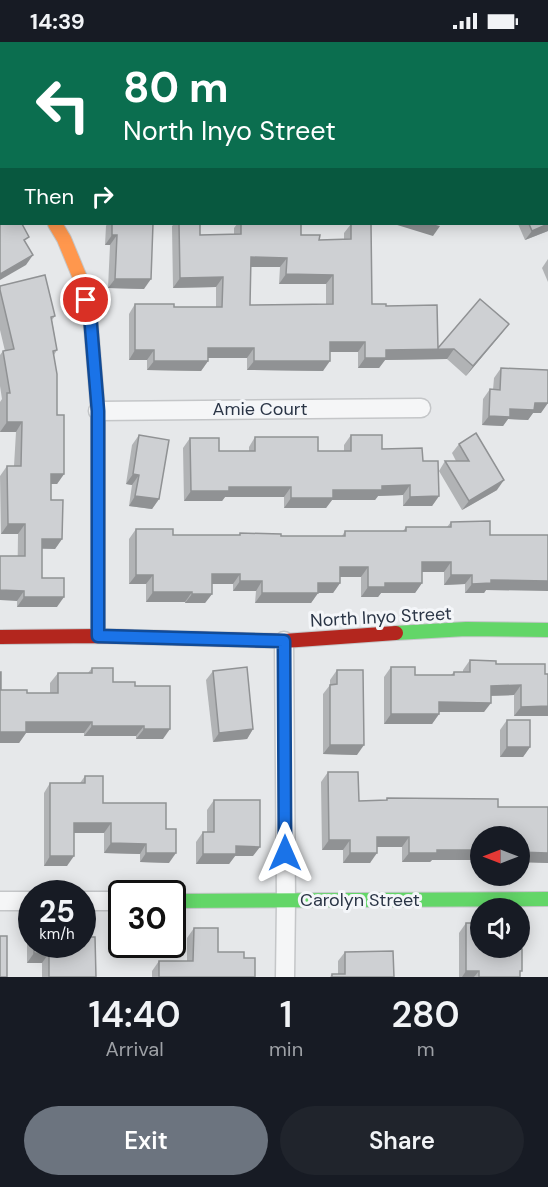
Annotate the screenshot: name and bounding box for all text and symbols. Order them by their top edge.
text: 14:39 [30,7,85,36]
text: 80 m [123,60,229,115]
icon: left [24,66,102,144]
text: North Inyo Street [123,113,336,148]
icon: right [86,180,119,213]
text: Then [24,182,74,211]
pin [60,274,111,325]
icon: arrive [69,283,102,316]
street label: Amie Court [213,397,307,421]
street label: North Inyo Street [310,601,452,633]
position arrow [253,821,317,885]
north arrow [470,826,530,886]
map controls [470,826,530,958]
speed limit sign: 30 [108,880,186,958]
street label: Carolyn Street [300,888,420,912]
text: 25 [39,892,75,931]
button: sound [470,898,530,958]
text: km/h [39,924,75,944]
text: 14:40 [88,991,181,1038]
text: 1 [280,991,292,1038]
text: 280 [392,991,460,1038]
text: Arrival [105,1036,164,1062]
text: min [269,1036,303,1062]
text: m [417,1036,434,1062]
button: Exit [24,1106,268,1175]
button: Share [280,1106,524,1175]

